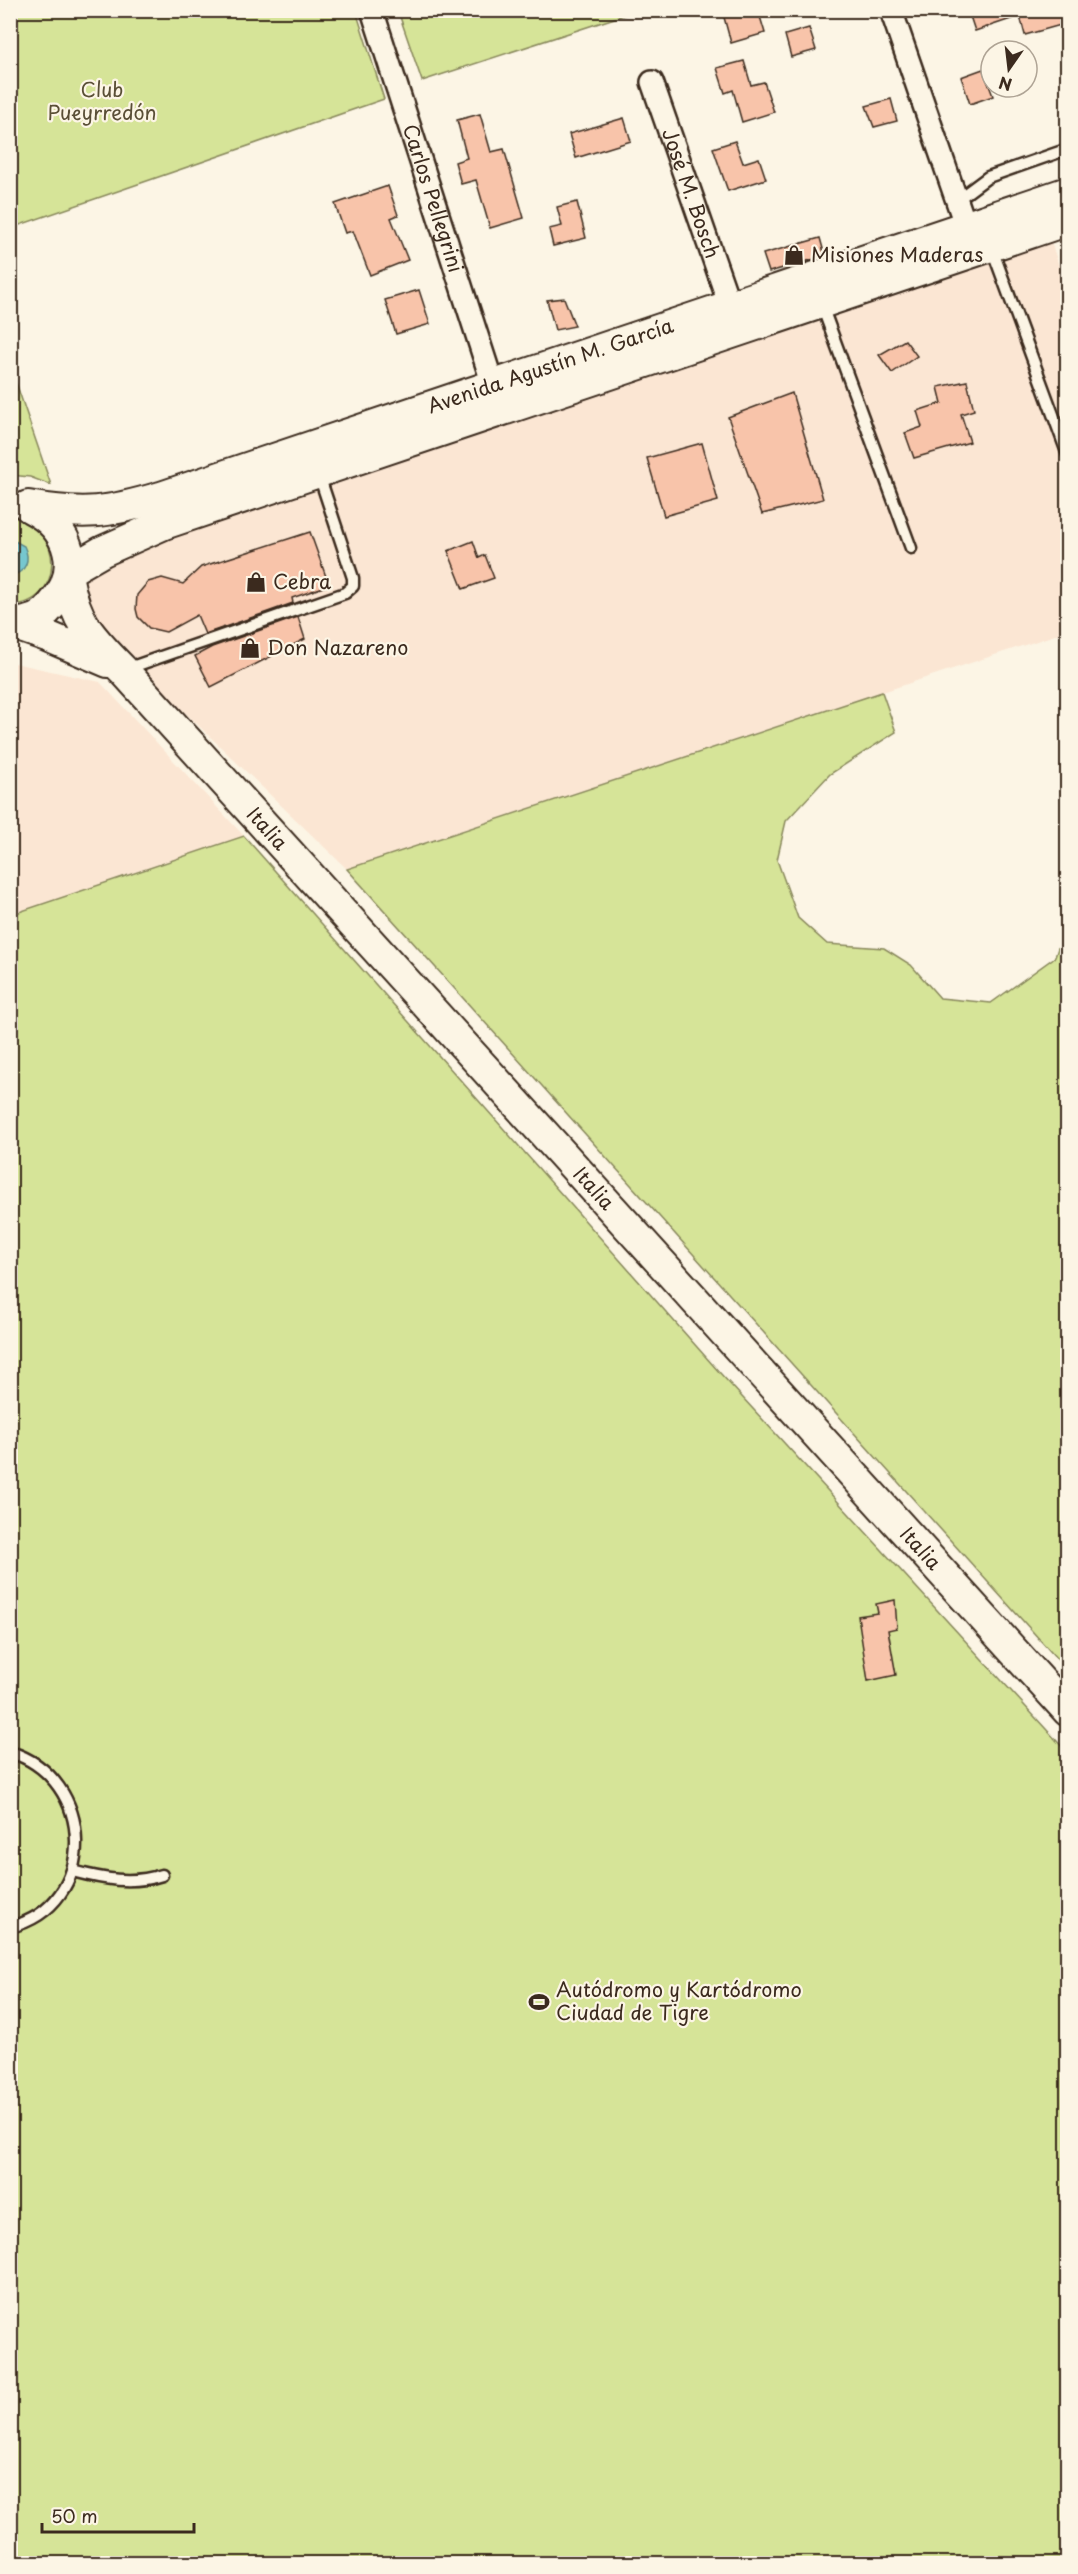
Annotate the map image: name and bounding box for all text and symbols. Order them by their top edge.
north arrow [979,39,1039,99]
text: N [996,71,1014,98]
park label: Club Pueyrredón [47,74,157,127]
street label: Carlos Pellegrini [396,120,472,276]
street label: José M. Bosch [655,124,728,262]
place label: Misiones Maderas [811,239,983,269]
shop icon: Misiones Maderas [782,243,806,267]
street label: Avenida Agustín M. García [423,310,678,420]
place label: Cebra [273,566,332,596]
shop icon: Cebra [244,570,268,594]
place label: Don Nazareno [267,632,408,662]
shop icon: Don Nazareno [238,636,262,660]
street label: Italia [240,800,296,857]
street label: Italia [567,1159,623,1217]
street label: Italia [893,1519,949,1577]
place label: Autódromo y Kartódromo Ciudad de Tigre [556,1974,802,2027]
sports icon: Autódromo y Kartódromo Ciudad de Tigre [527,1990,551,2014]
scale bar [42,2496,194,2534]
text: 50 m [51,2502,98,2529]

